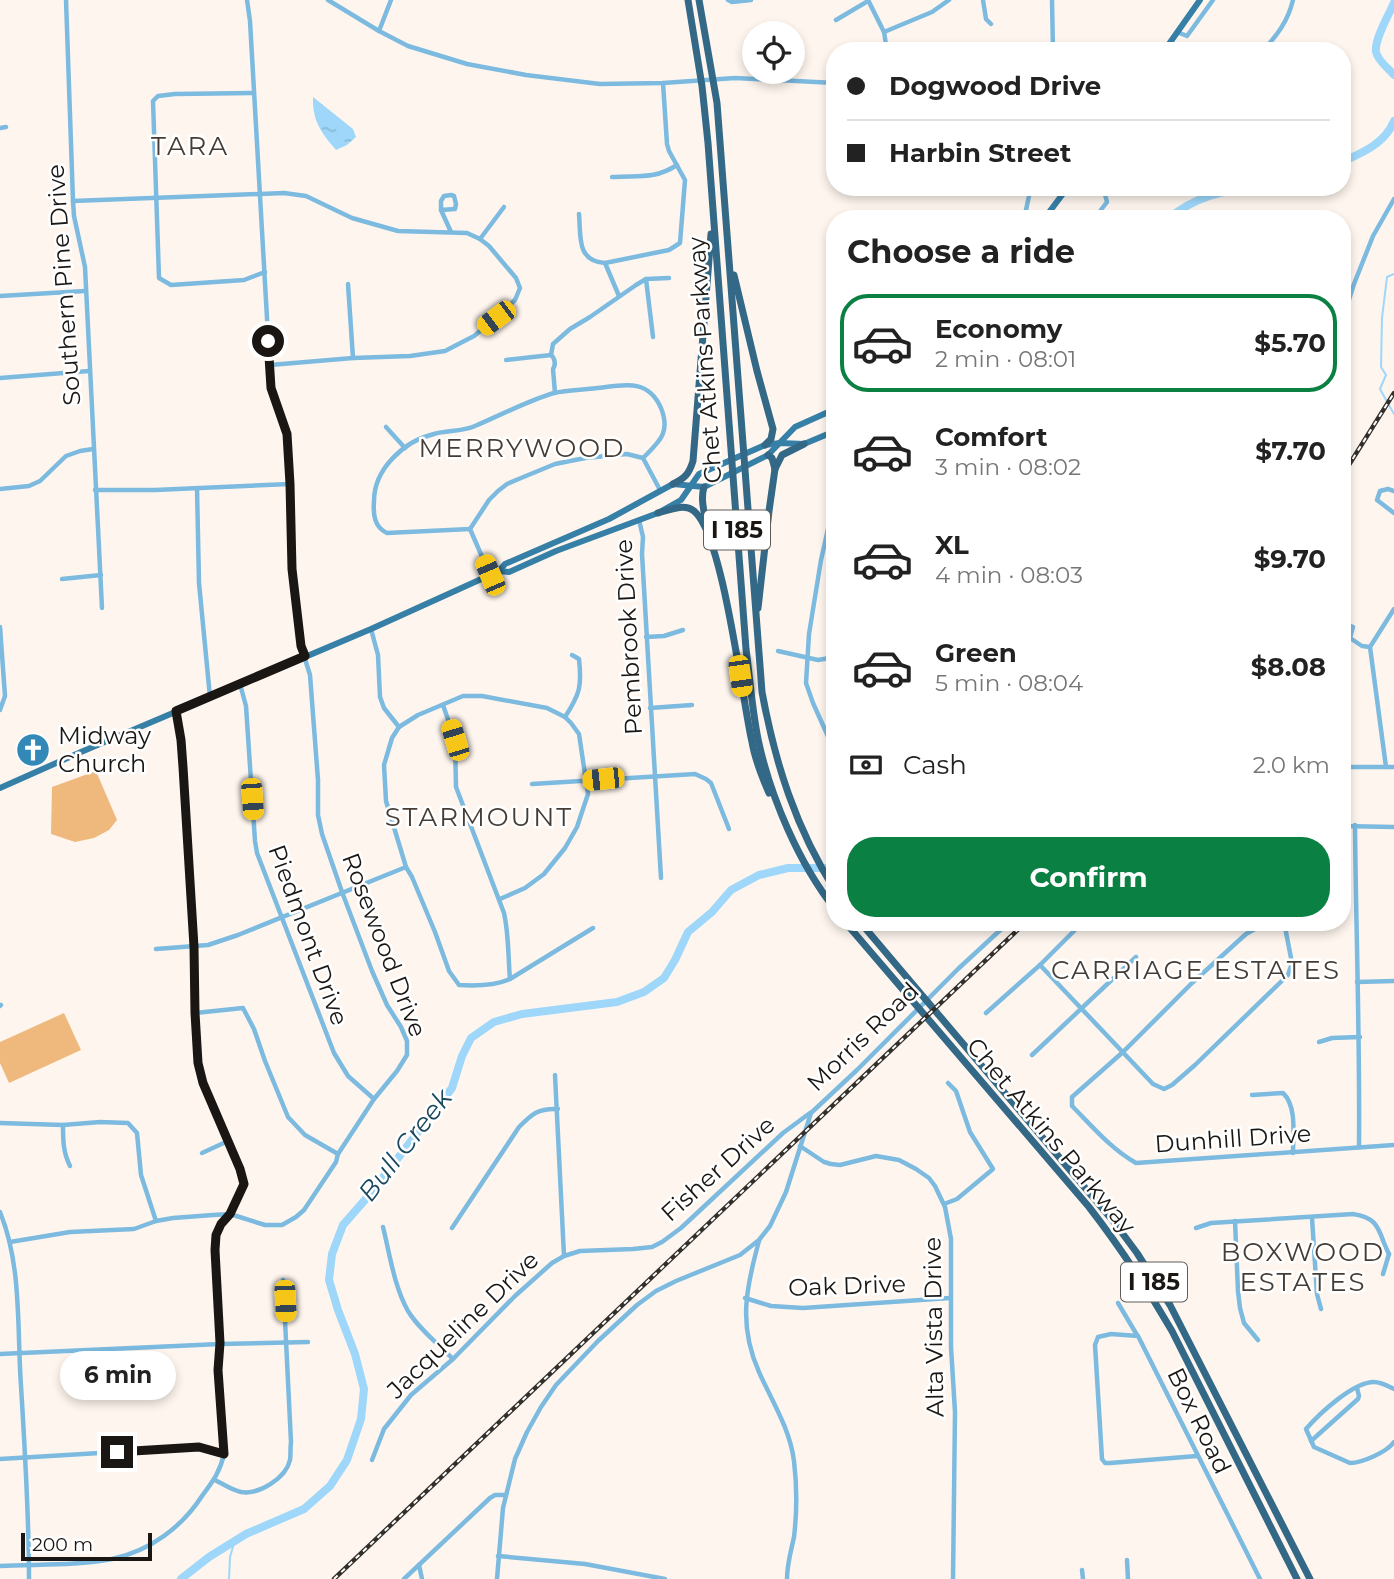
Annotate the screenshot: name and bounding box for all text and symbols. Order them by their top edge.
map controls [742,21,805,84]
button: locate [742,21,805,84]
text: Dogwood Drive [889,70,1101,102]
district label: TARA [151,130,229,162]
text: Harbin Street [889,137,1071,169]
street label: Southern Pine Drive [41,163,86,407]
text: Choose a ride [847,232,1075,271]
street label: Chet Atkins Parkway [681,236,728,484]
car [473,297,520,339]
icon: car [851,312,914,375]
text: Economy [935,313,1062,345]
route start [252,325,284,357]
text: $5.70 [1254,327,1326,359]
text: 2 min · 08:01 [935,345,1076,373]
icon: car [851,420,914,483]
text: Comfort [935,421,1047,453]
district label: MERRYWOOD [418,432,626,464]
text: $7.70 [1255,435,1326,467]
text: 3 min · 08:02 [935,453,1081,481]
road number: I 185 [704,510,770,550]
icon: car [851,528,914,591]
text: XL [935,529,969,561]
street label: Pembrook Drive [609,538,648,736]
text: $9.70 [1254,543,1326,575]
car [473,552,508,598]
text: 4 min · 08:03 [935,561,1083,589]
icon: car [851,636,914,699]
text: Green [935,637,1017,669]
text: $8.08 [1251,651,1326,683]
car [727,654,754,698]
text: 5 min · 08:04 [935,669,1083,697]
car [439,717,472,763]
place label: Midway Church [58,721,151,778]
church icon: Midway Church [14,731,52,769]
icon: cash [847,746,885,784]
text: Cash [903,749,967,781]
text: 2.0 km [1253,751,1330,779]
car [582,766,625,792]
car [241,777,264,821]
district label: STARMOUNT [385,801,573,833]
button: Confirm [847,837,1330,917]
street label: Piedmont Drive [262,841,355,1029]
street label: Rosewood Drive [336,849,433,1041]
district label: CARRIAGE ESTATES [1051,954,1341,986]
street label: Morris Road [801,976,925,1097]
street label: Chet Atkins Parkway [961,1032,1142,1240]
water label: Bull Creek [351,1081,460,1207]
street label: Fisher Drive [655,1110,780,1227]
street label: Dunhill Drive [1154,1119,1312,1158]
district label: BOXWOOD ESTATES [1221,1236,1385,1298]
street label: Alta Vista Drive [917,1237,950,1417]
street label: Jacqueline Drive [380,1245,544,1405]
road number: I 185 [1121,1262,1187,1302]
street label: Oak Drive [788,1269,906,1302]
car [274,1279,297,1323]
callout: 6 min [59,1350,175,1400]
text: 6 min [84,1361,152,1389]
street label: Box Road [1161,1363,1238,1479]
route end [101,1436,133,1468]
scale bar [21,1530,152,1562]
text: 200 m [32,1533,93,1556]

